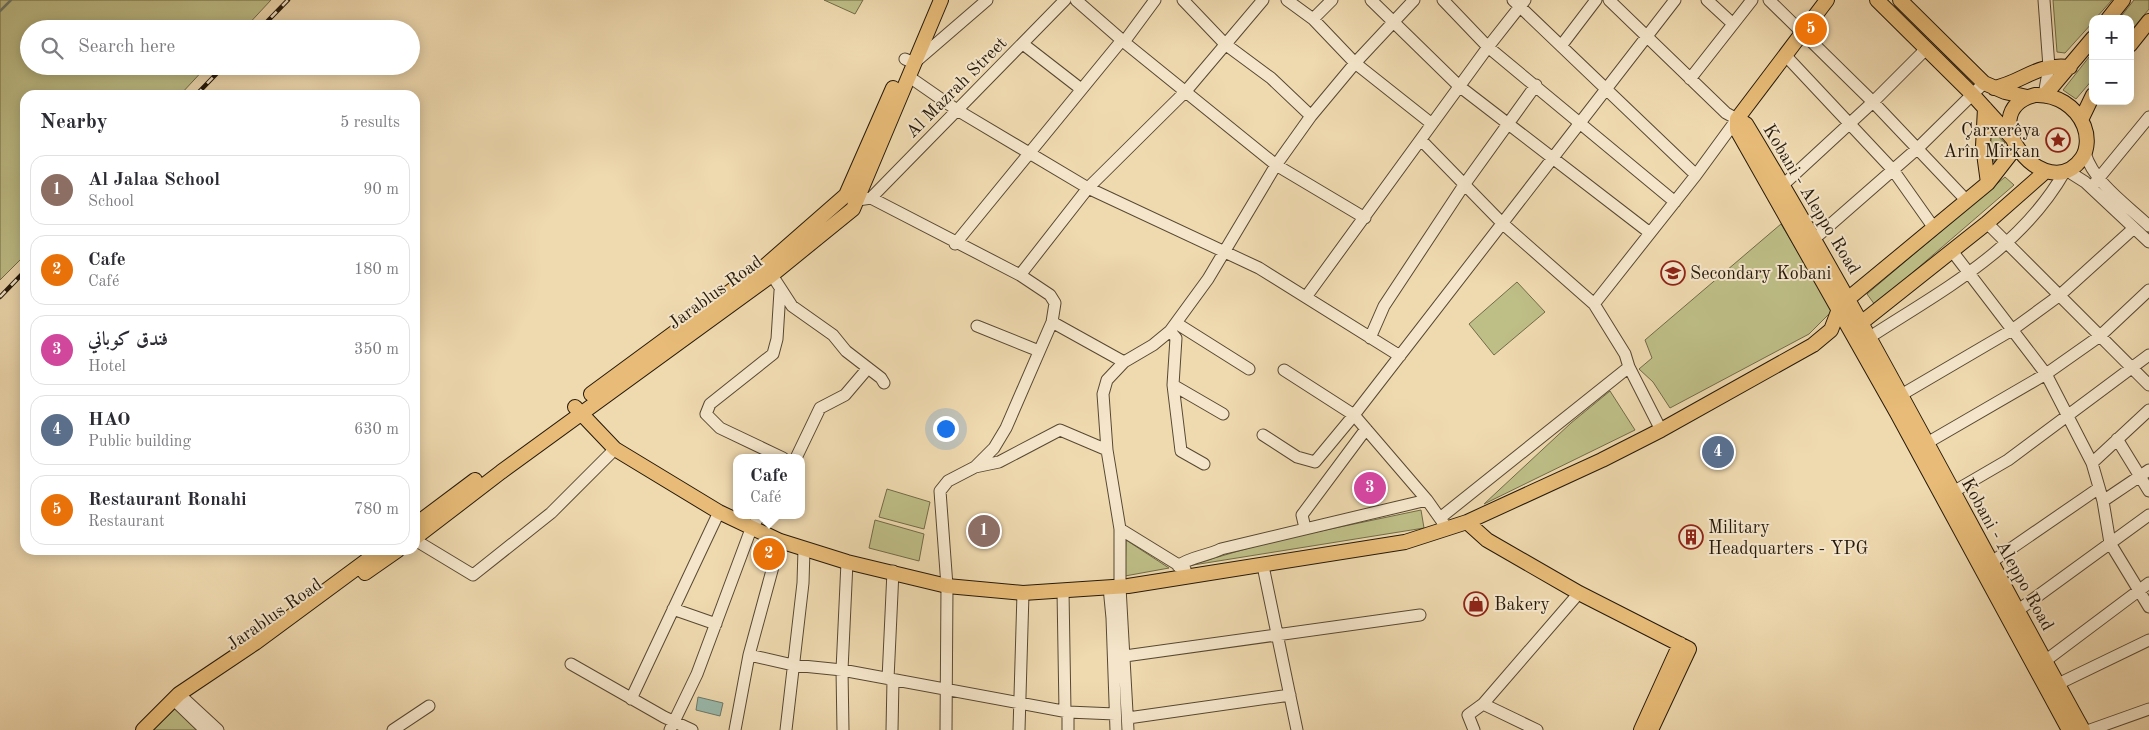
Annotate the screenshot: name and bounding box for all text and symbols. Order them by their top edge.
pin: 5 [1795,10,1827,48]
map controls [2089,15,2134,105]
button: + [2089,15,2134,60]
search box [20,20,420,75]
icon: search [38,34,66,62]
street label: Al Mazrah Street [903,34,1011,142]
text: Search here [78,38,175,57]
button: − [2089,60,2134,105]
text: Nearby [40,112,108,133]
text: 5 results [340,115,400,131]
street label: Kobani - Aleppo Road [1759,121,1863,278]
place label: Çarxerêya Arîn Mîrkan [1944,122,2040,161]
place icon: Çarxerêya Arîn Mîrkan [2045,127,2071,153]
text: Al Jalaa School [88,171,220,190]
text: 1 [52,182,62,198]
text: 90 m [363,182,399,198]
text: School [88,194,134,210]
text: Cafe [88,251,126,270]
street label: Jarablus Road [665,253,766,333]
school or university icon: Secondary Kobani [1660,260,1686,286]
text: 2 [52,262,62,278]
text: 180 m [354,262,399,278]
place label: Secondary Kobani [1690,265,1832,283]
text: Café [88,274,119,290]
text: فندق كوباني [88,331,168,350]
text: 3 [52,342,62,358]
text: 350 m [354,342,399,358]
text: Hotel [88,359,126,375]
text: HAO [88,411,131,430]
your location [933,416,959,442]
text: 4 [52,422,62,438]
text: 630 m [354,422,399,438]
pin: 4 [1702,433,1734,471]
text: Public building [88,434,191,450]
popup [733,454,805,519]
text: Cafe [750,467,788,486]
pin: 3 [1354,469,1386,507]
street label: Kobani - Aleppo Road [1958,475,2057,634]
text: Café [750,490,781,506]
text: Restaurant Ronahi [88,491,247,510]
text: 5 [52,502,62,518]
text: 780 m [354,502,399,518]
pin: 1 [968,512,1000,550]
text: Restaurant [88,514,165,530]
place label: Military Headquarters - YPG [1708,519,1869,558]
building icon: Military Headquarters - YPG [1678,524,1704,550]
pin: 2 [753,535,785,573]
street label: Jarablus Road [224,575,325,654]
shop icon: Bakery [1463,591,1489,617]
place label: Bakery [1494,596,1550,614]

